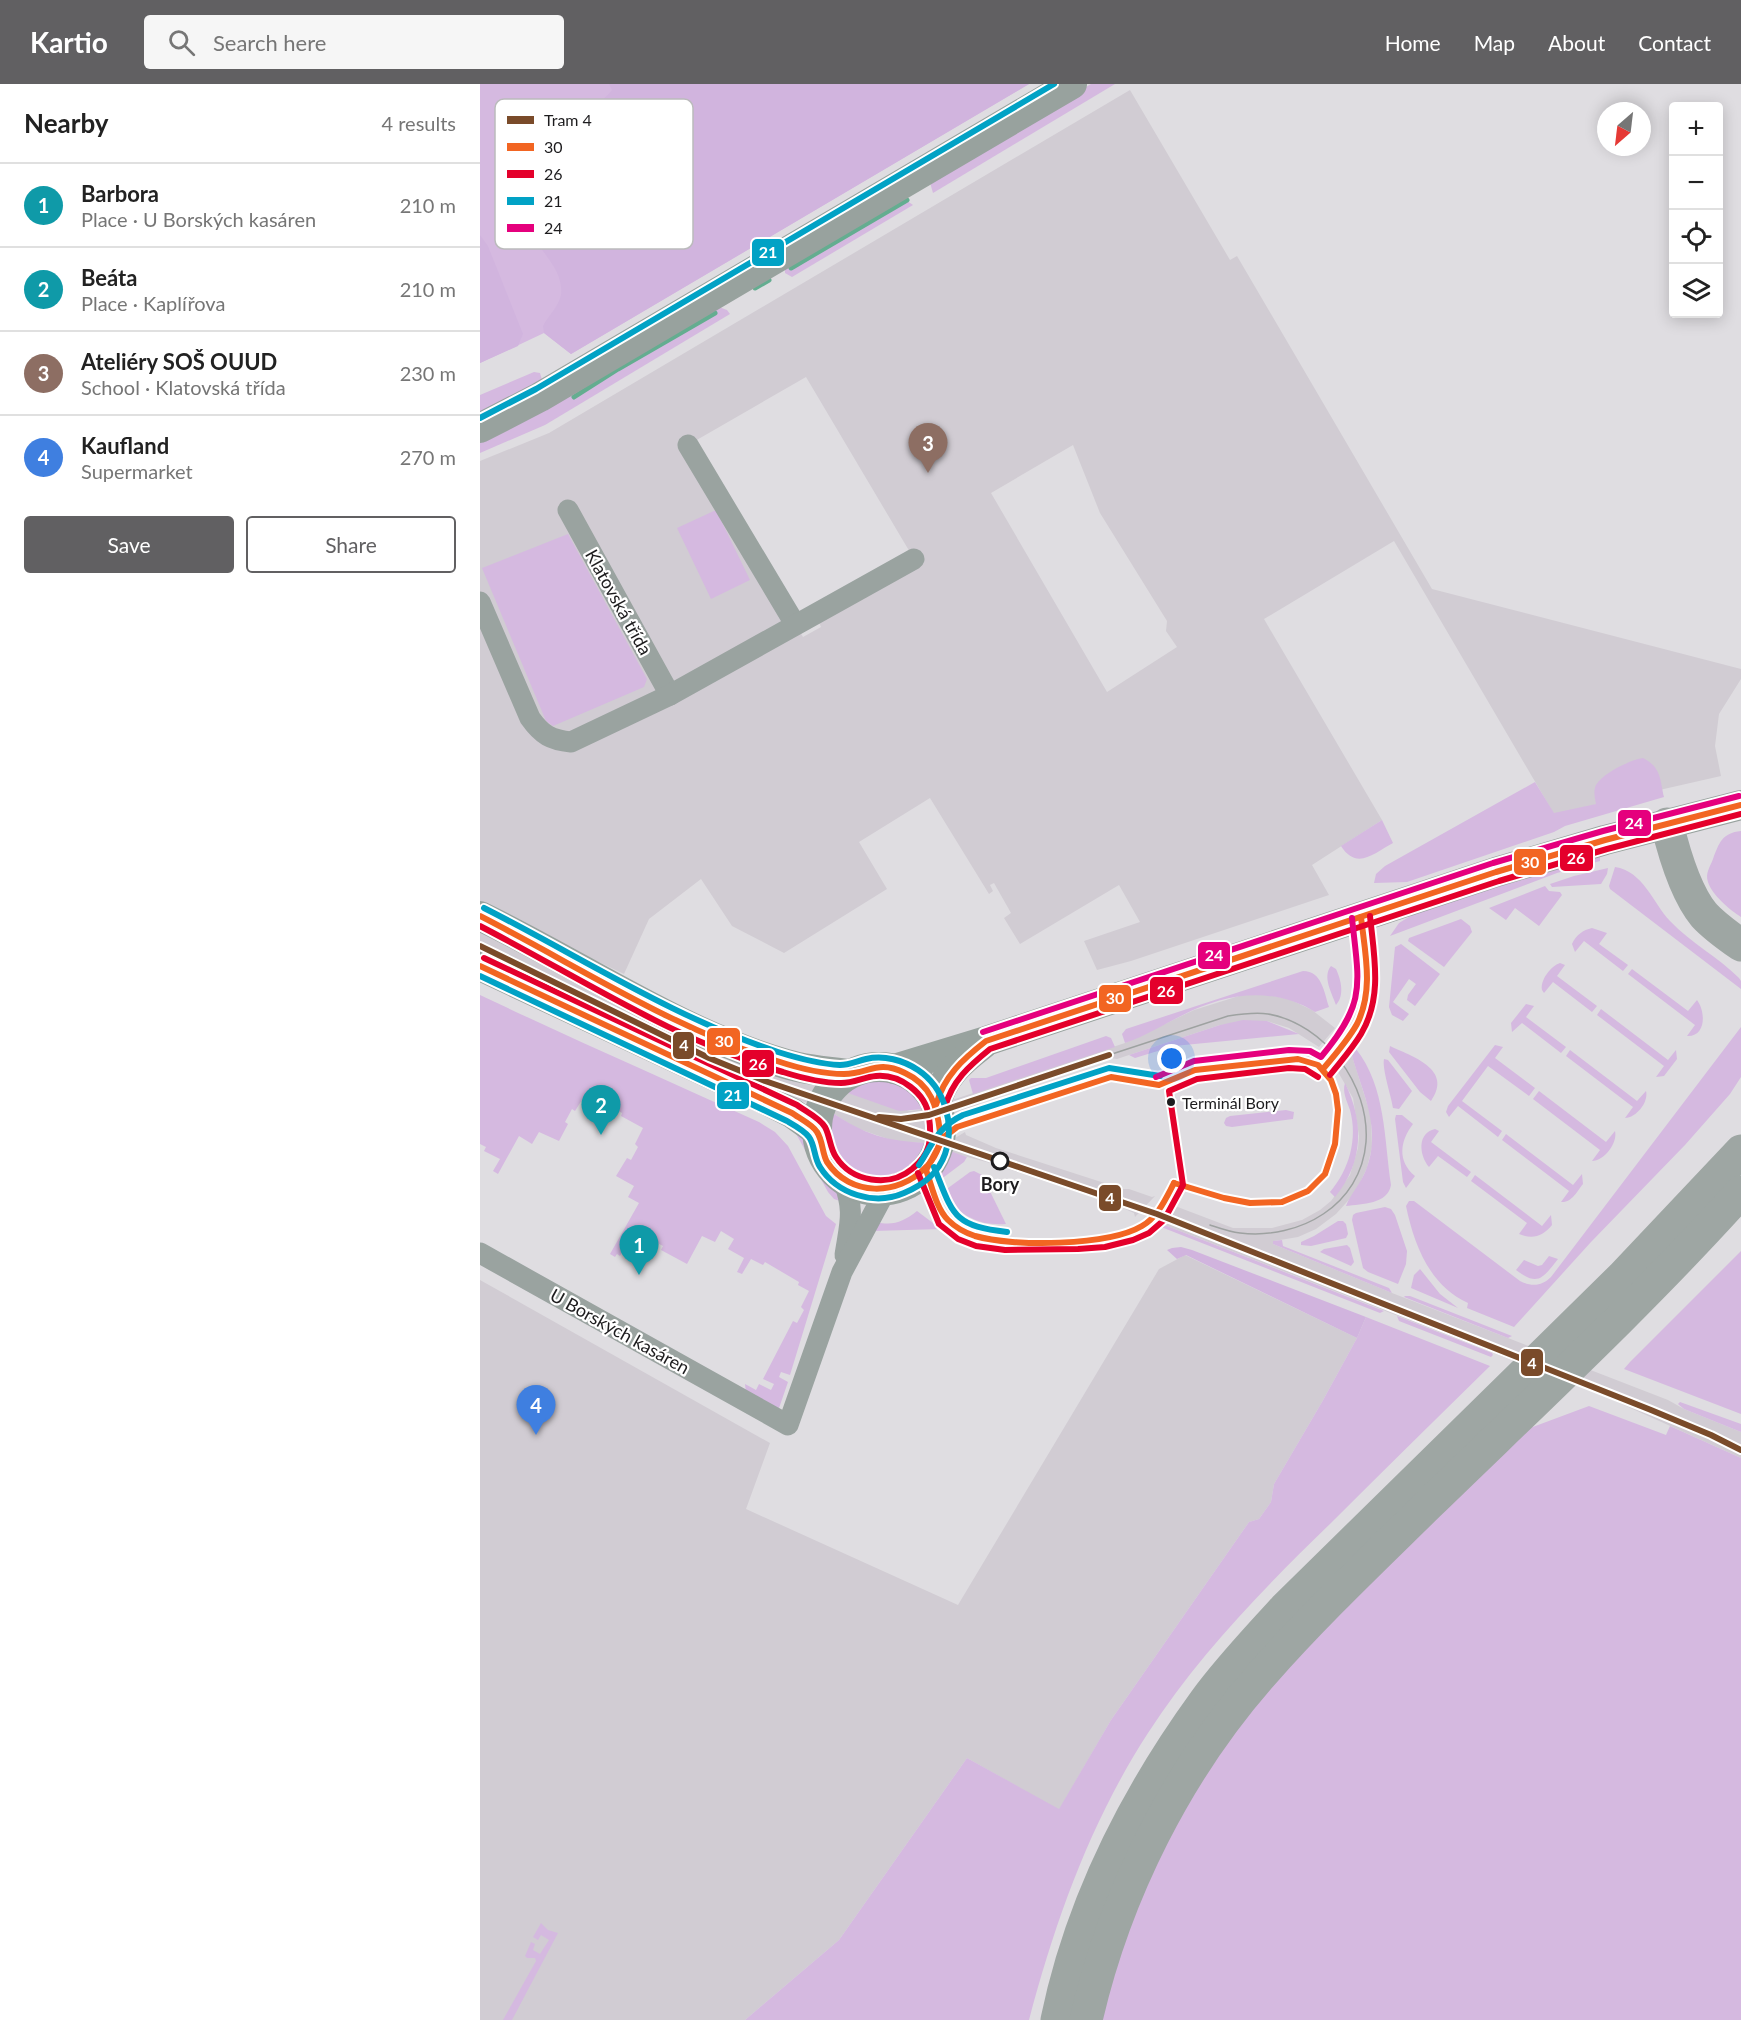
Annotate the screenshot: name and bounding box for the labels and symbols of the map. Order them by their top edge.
legend [495,99,693,249]
north arrow [1597,102,1651,156]
text: Tram 4 [544,110,592,129]
text: 30 [544,137,563,156]
text: 26 [544,164,563,183]
text: 21 [544,191,563,210]
text: 24 [544,218,563,237]
line badge: 21 [751,238,785,267]
text: 21 [759,242,777,261]
pin: 3 [908,424,948,473]
street label: Klatovská třída [581,545,657,659]
line badge: 24 [1617,809,1652,837]
text: 24 [1625,813,1643,832]
line badge: 26 [1559,844,1594,872]
line badge: 30 [1513,848,1547,876]
text: 26 [1567,848,1585,867]
text: 30 [1521,852,1539,871]
line badge: 24 [1197,941,1231,970]
text: 24 [1205,945,1223,964]
line badge: 26 [1149,976,1184,1005]
text: 26 [1157,981,1175,1000]
line badge: 30 [1098,984,1132,1013]
text: 30 [1106,988,1124,1007]
line badge: 30 [706,1027,741,1056]
line badge: 4 [672,1031,695,1060]
text: 30 [715,1031,733,1050]
text: 4 [679,1035,689,1054]
your location [1157,1044,1186,1073]
line badge: 26 [741,1049,775,1078]
text: 26 [749,1054,767,1073]
line badge: 21 [716,1081,750,1110]
text: 21 [724,1085,742,1104]
pin: 2 [582,1086,620,1135]
place label: Terminál Bory [1182,1093,1280,1112]
marker: Terminál Bory [1165,1096,1177,1108]
marker: Bory [991,1152,1009,1170]
place label: Bory [981,1173,1020,1195]
line badge: 4 [1098,1184,1122,1212]
text: 4 [1105,1188,1115,1207]
pin: 1 [620,1226,658,1275]
street label: U Borských kasáren [547,1284,693,1378]
line badge: 4 [1520,1348,1544,1377]
text: 4 [1527,1353,1537,1372]
pin: 4 [516,1386,556,1435]

